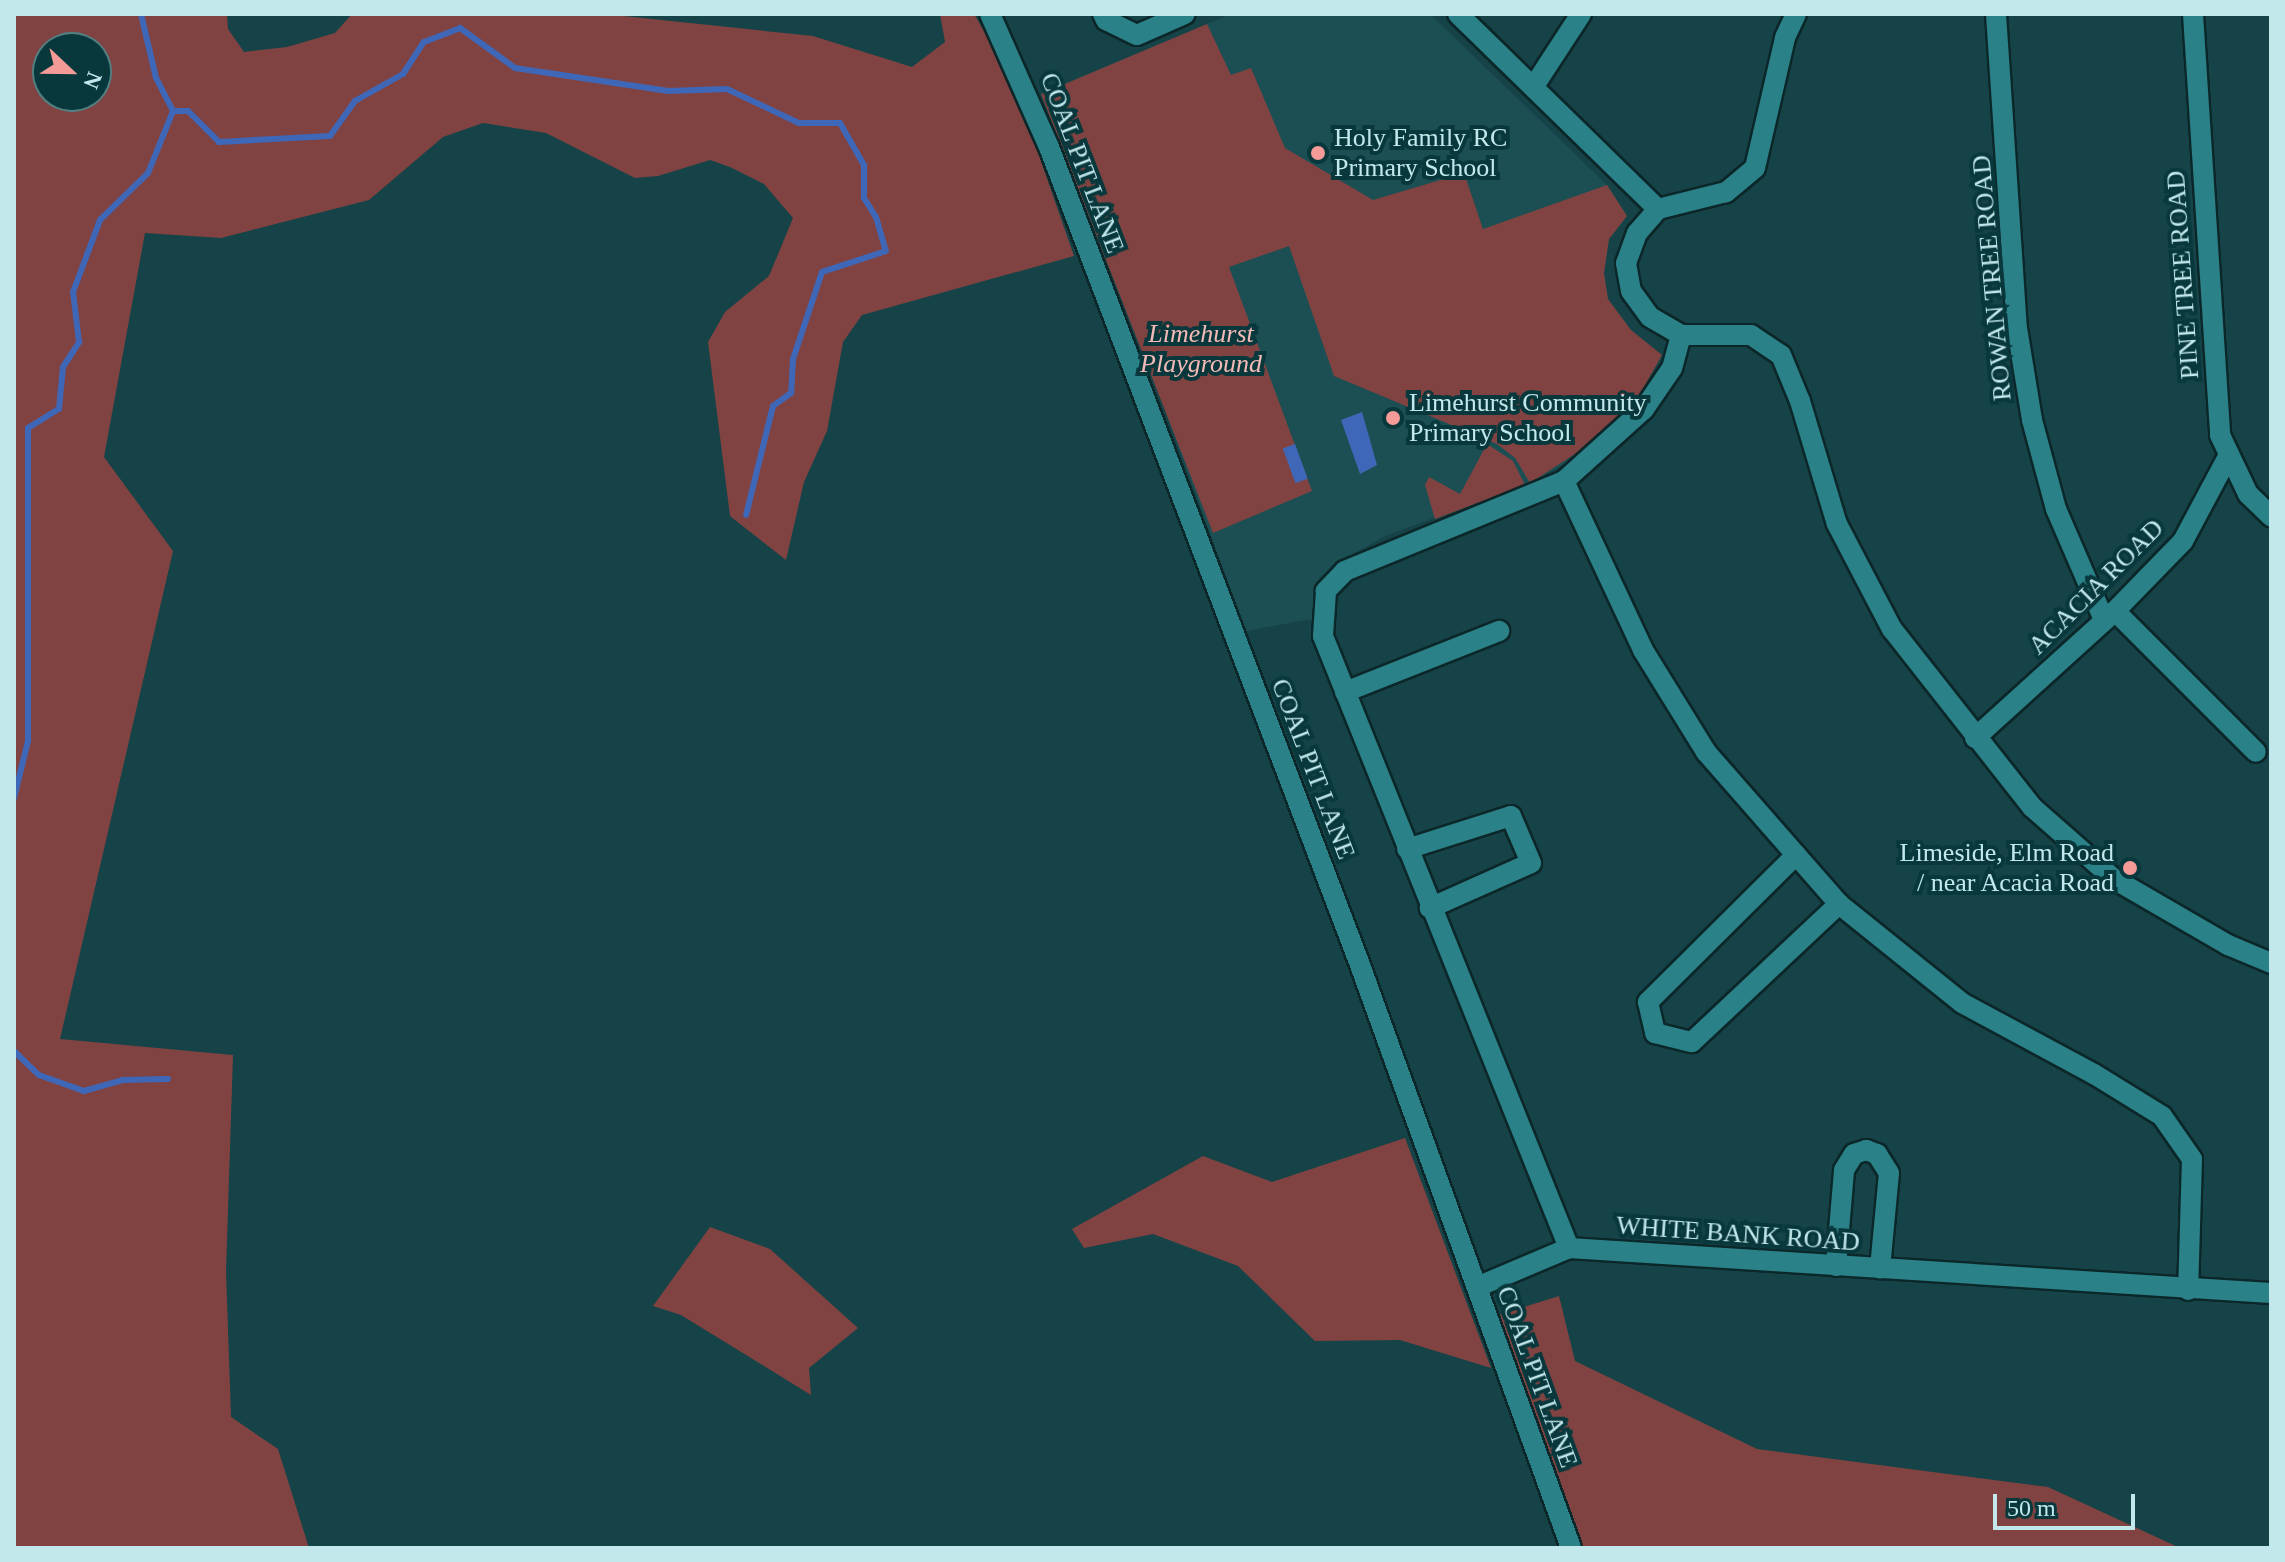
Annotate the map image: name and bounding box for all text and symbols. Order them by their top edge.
north arrow [32,32,112,112]
text: N [78,68,107,92]
street label: COAL PIT LANE [1033,68,1131,258]
place label: Holy Family RC Primary School [1334,122,1507,184]
marker: Holy Family RC Primary School [1309,144,1327,162]
street label: ROWAN TREE ROAD [1966,154,2018,402]
street label: PINE TREE ROAD [2160,169,2206,381]
park label: Limehurst Playground [1140,318,1262,380]
place label: Limehurst Community Primary School [1409,387,1647,448]
marker: Limehurst Community Primary School [1384,409,1402,427]
street label: ACACIA ROAD [2021,512,2171,662]
street label: COAL PIT LANE [1264,674,1362,864]
place label: Limeside, Elm Road / near Acacia Road [1900,837,2114,898]
marker: Limeside, Elm Road / near Acacia Road [2121,859,2139,877]
street label: WHITE BANK ROAD [1615,1210,1861,1258]
street label: COAL PIT LANE [1489,1281,1585,1473]
scale bar [1997,1478,2139,1528]
text: 50 m [2007,1495,2056,1521]

